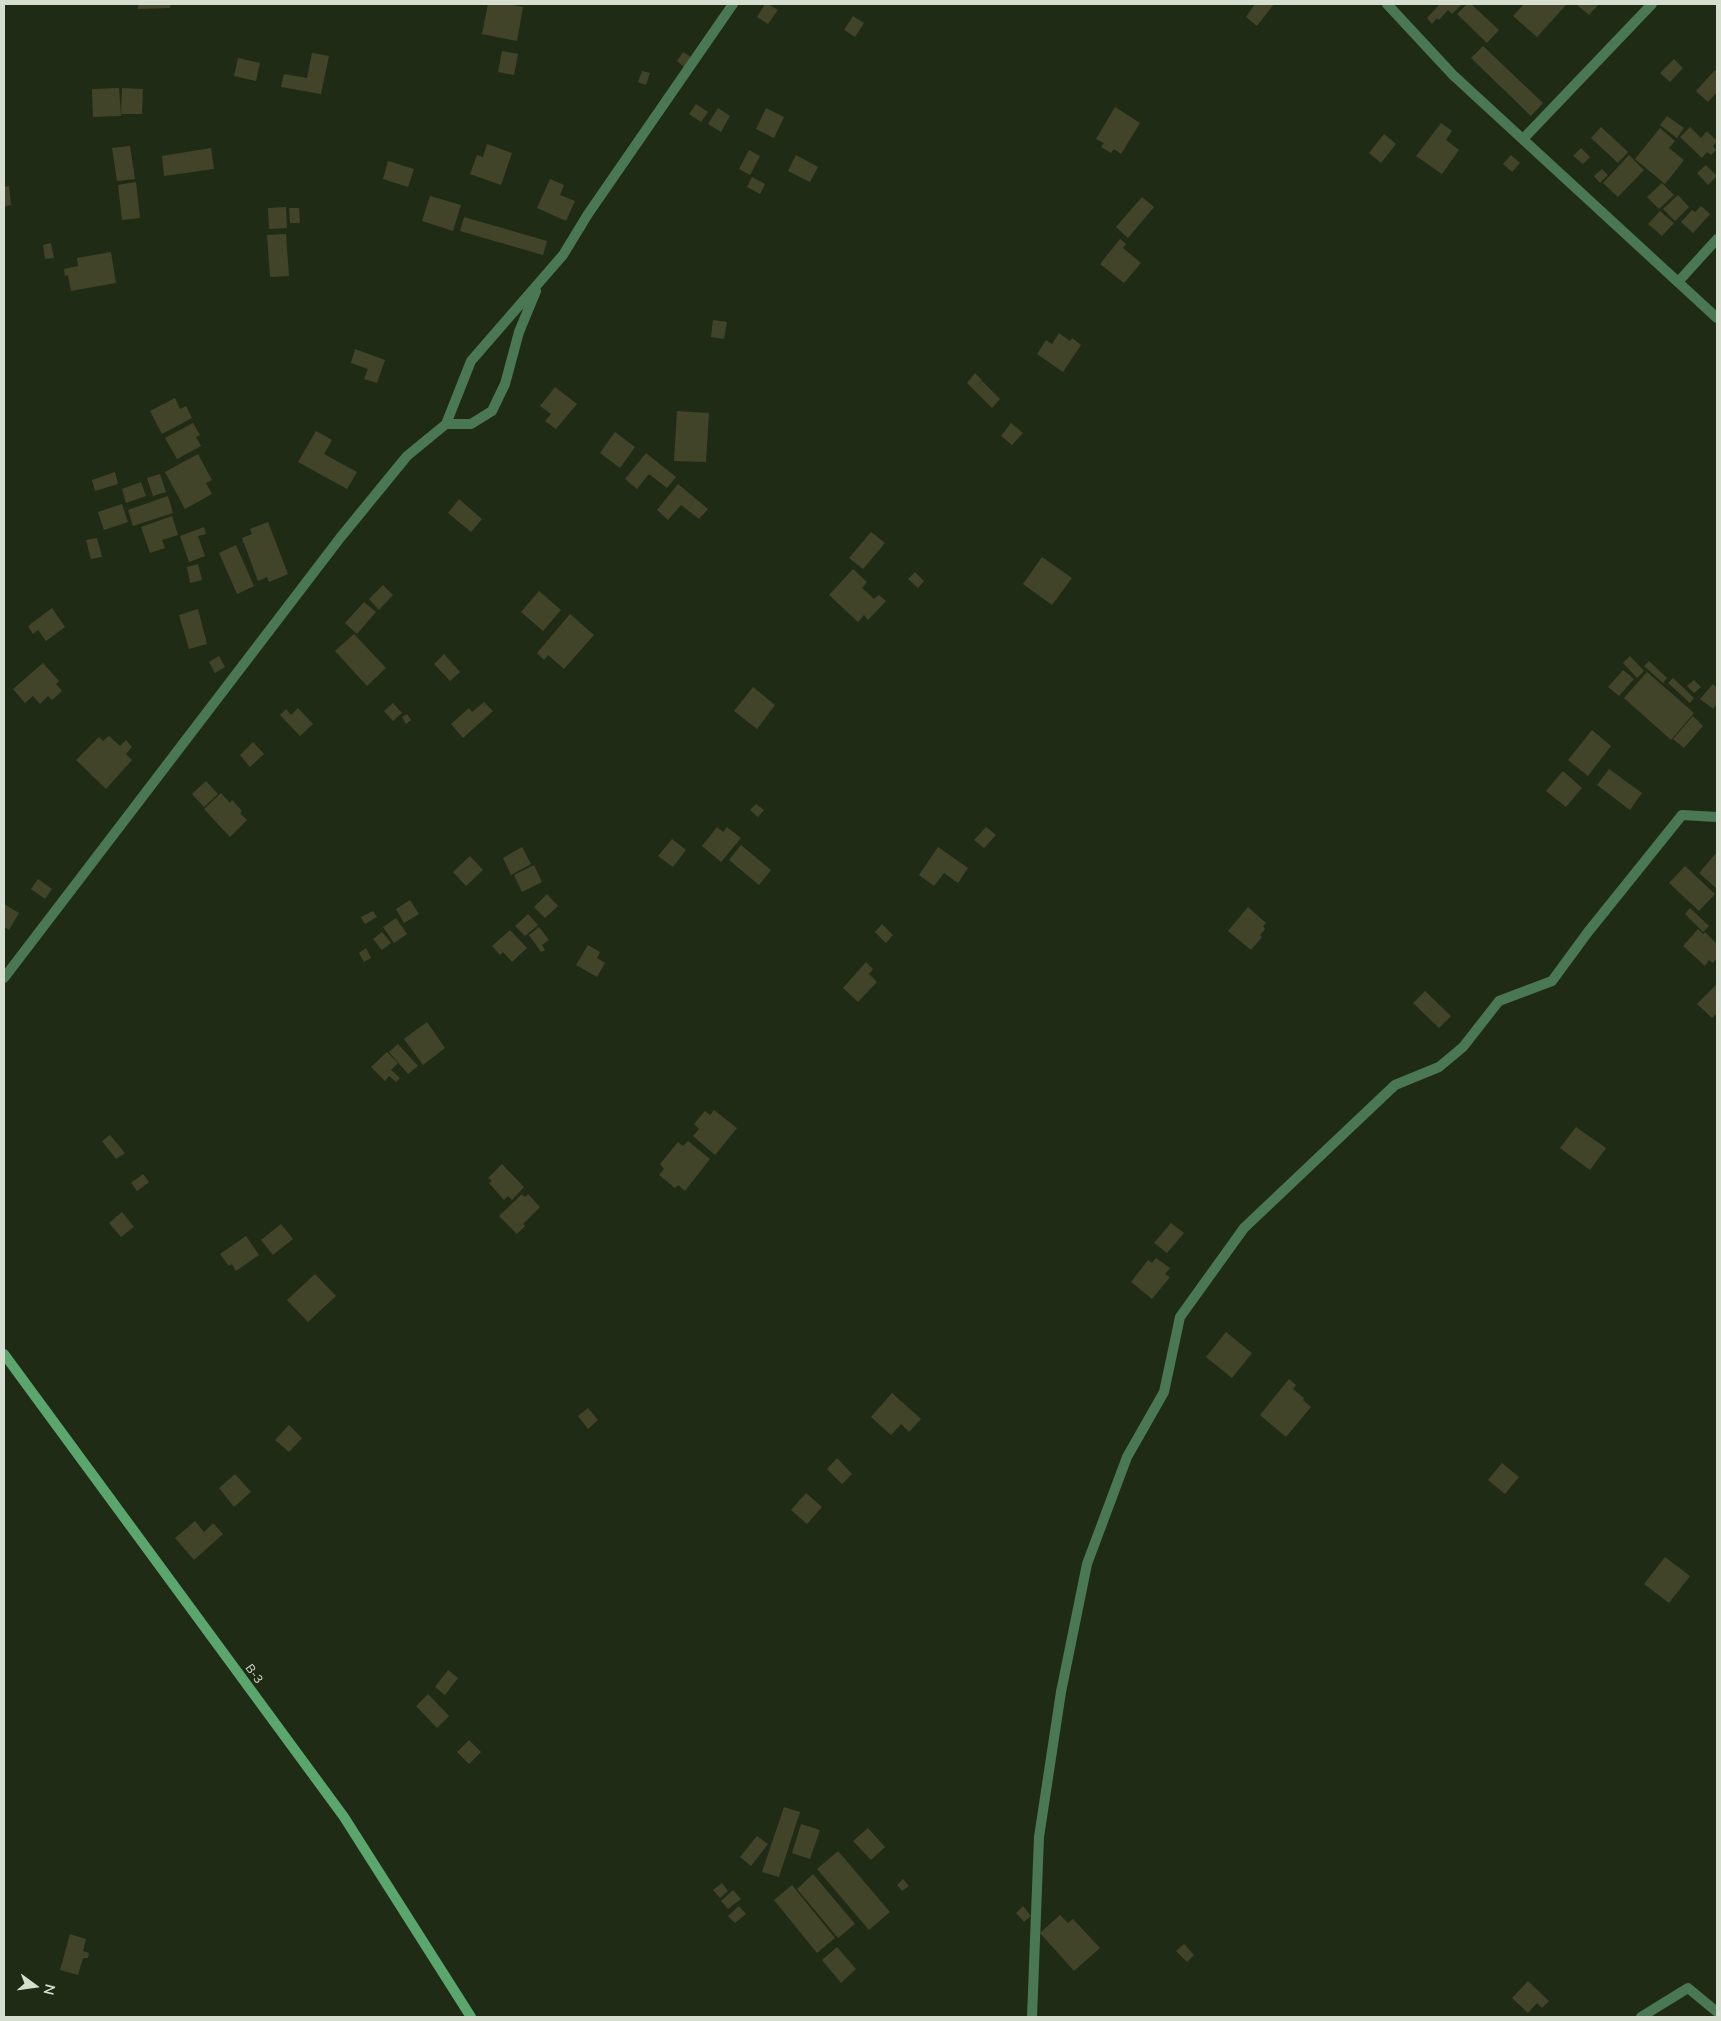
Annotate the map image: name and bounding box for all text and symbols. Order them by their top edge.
street label: B-3 [242,1661,266,1687]
north arrow [10,1961,60,2011]
text: N [40,1982,60,1997]

